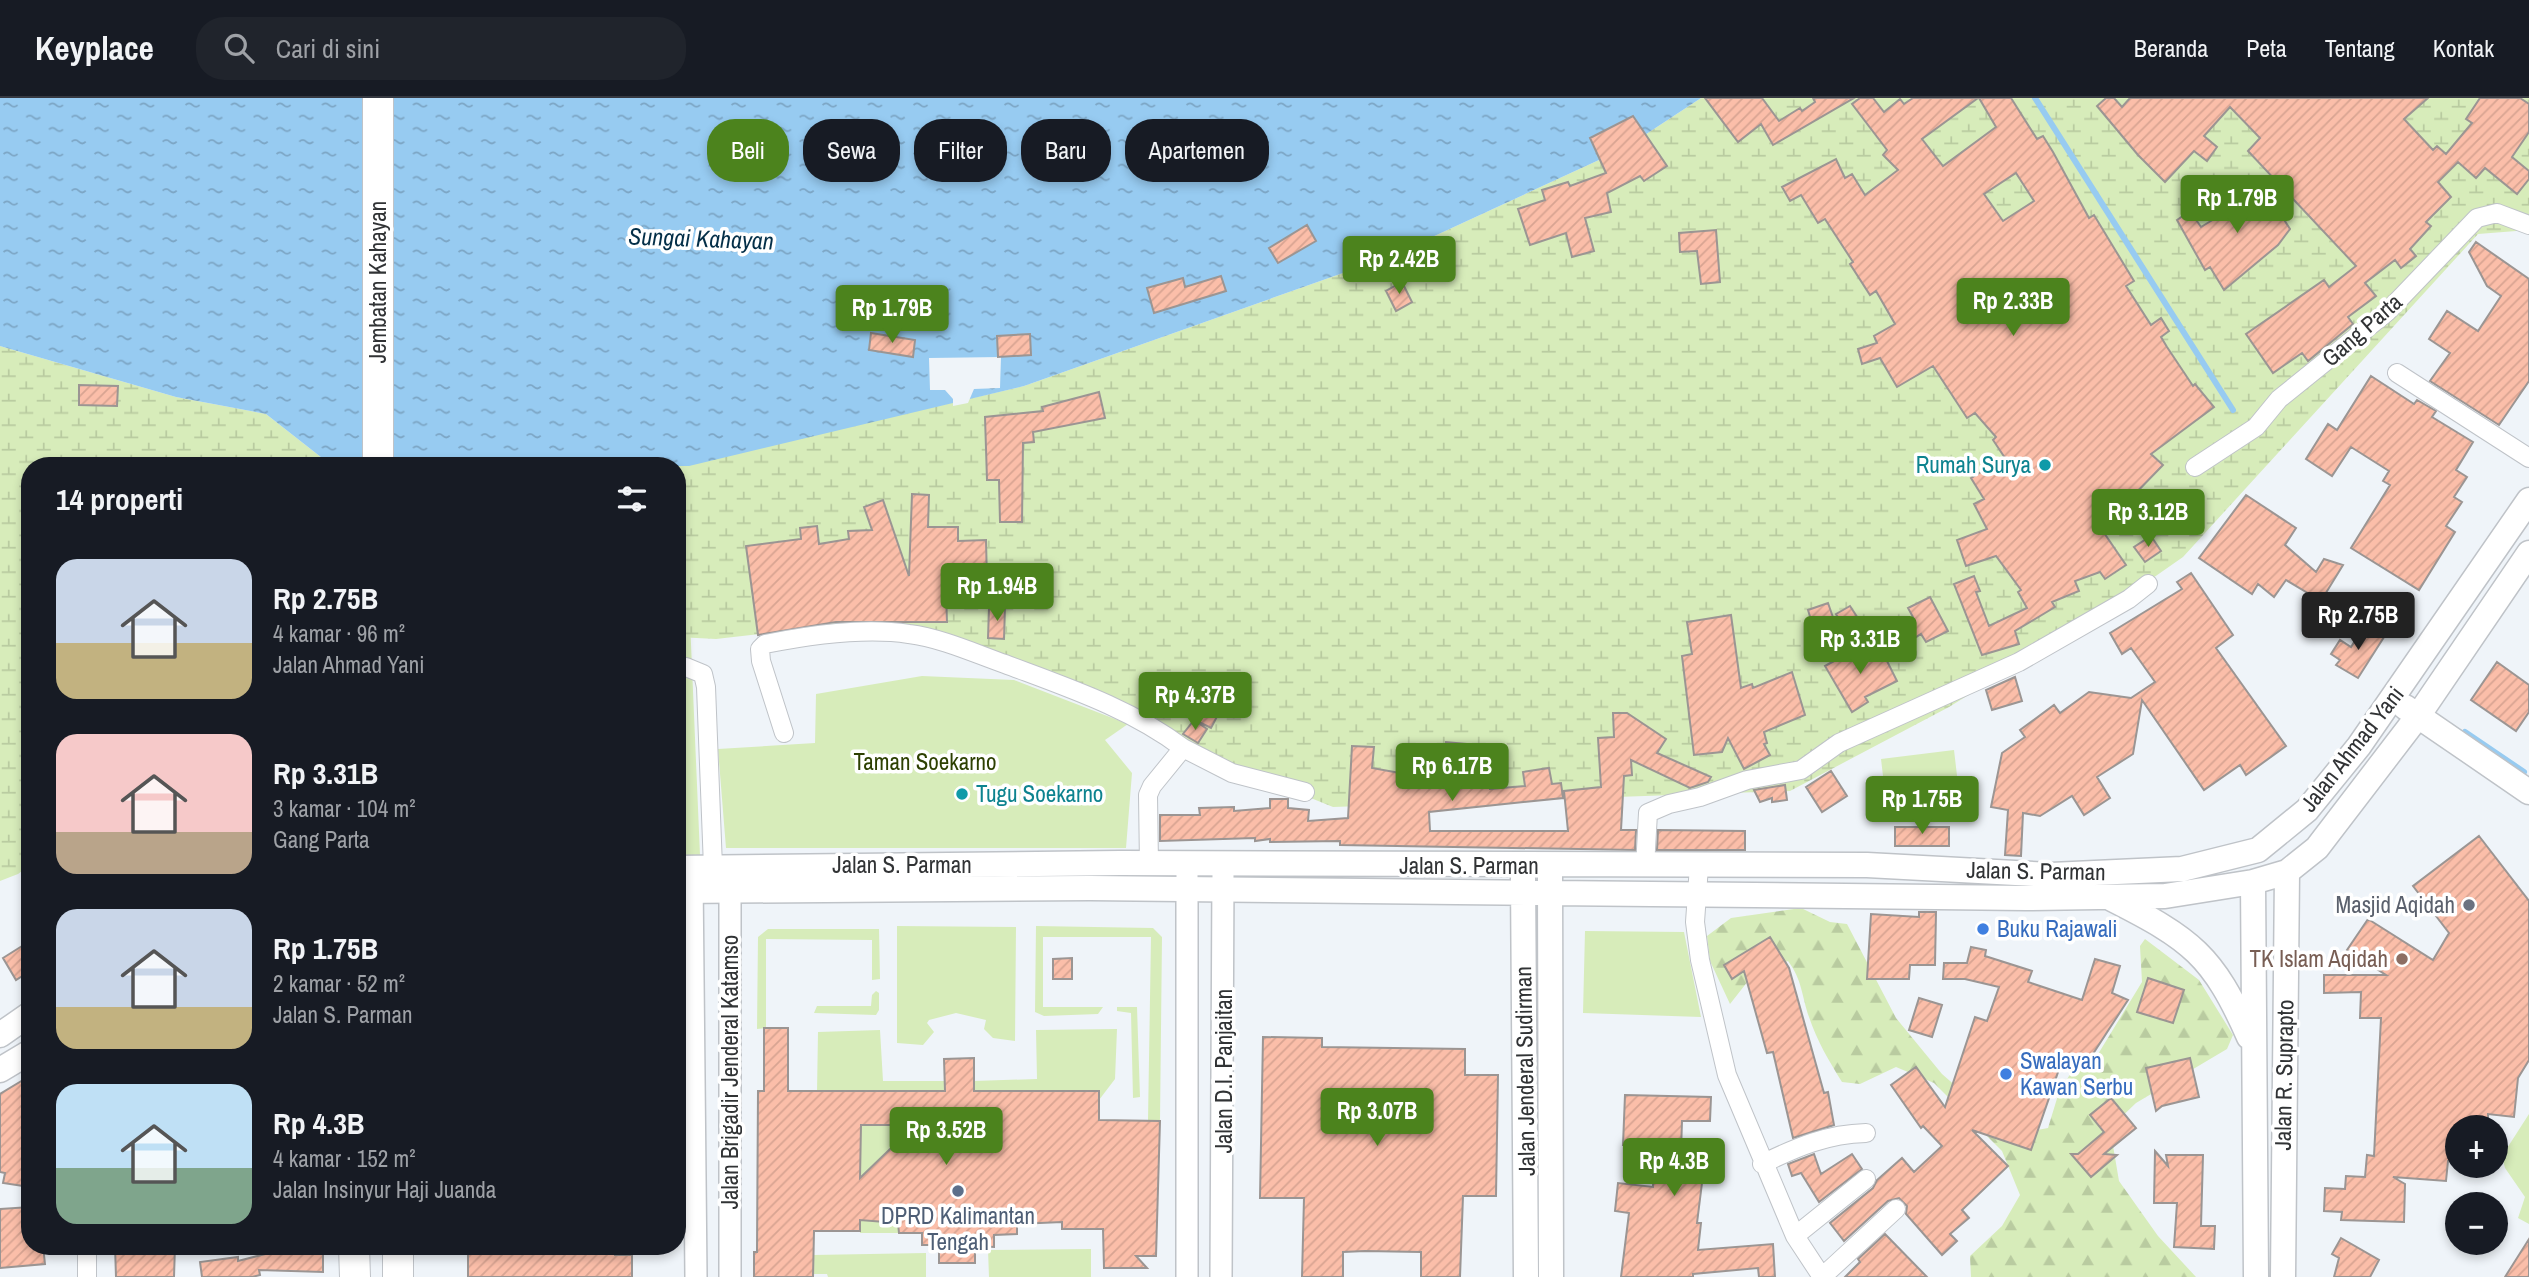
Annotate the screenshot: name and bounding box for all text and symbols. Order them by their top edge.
search box [196,17,686,80]
text: Keyplace [35,26,154,70]
icon: search [220,29,258,67]
text: Cari di sini [276,31,380,66]
text: Beranda [2134,32,2208,64]
text: Peta [2246,32,2287,64]
text: Tentang [2325,32,2395,64]
text: Kontak [2433,32,2494,64]
chip: Beli [707,119,789,182]
chip: Sewa [803,119,900,182]
chip: Filter [914,119,1007,182]
chip: Baru [1021,119,1111,182]
chip: Apartemen [1125,119,1269,182]
pin: Rp 1.79B [2165,176,2309,235]
text: Rp 1.79B [2197,182,2277,213]
street label: Jembatan Kahayan [362,201,393,363]
water label: Sungai Kahayan [628,219,774,257]
pin: Rp 2.42B [1327,236,1471,296]
text: Rp 2.42B [1359,243,1439,274]
pin: Rp 2.33B [1941,278,2085,338]
text: Rp 2.33B [1973,285,2053,316]
pin: Rp 1.79B [820,286,964,345]
street label: Gang Parta [2315,286,2409,373]
text: Rp 1.79B [852,292,932,323]
place label: Rumah Surya [1916,449,2031,480]
marker: Rumah Surya [2037,457,2053,473]
text: 14 properti [56,479,183,519]
icon: filters [613,480,651,518]
pin: Rp 3.12B [2076,490,2220,549]
text: Rp 3.12B [2108,496,2188,527]
pin: Rp 1.94B [925,564,1069,623]
text: Rp 1.94B [957,570,1037,601]
text: Rp 2.75B [273,578,378,618]
icon: home [112,587,196,671]
pin: Rp 2.75B [2286,592,2430,652]
text: Rp 2.75B [2318,599,2398,630]
pin: Rp 3.31B [1788,616,1932,676]
text: 4 kamar · 96 m² [273,618,405,649]
text: Rp 3.31B [1820,623,1900,654]
text: Jalan Ahmad Yani [273,649,424,680]
pin: Rp 4.37B [1123,672,1267,732]
text: Rp 4.37B [1155,679,1235,710]
street label: Jalan Ahmad Yani [2293,680,2410,818]
pin: Rp 6.17B [1380,744,1524,803]
park label: Taman Soekarno [854,746,996,777]
text: Rp 6.17B [1412,750,1492,781]
text: Rp 3.31B [273,753,378,793]
icon: home [112,762,196,846]
pin: Rp 1.75B [1850,776,1994,836]
place label: Tugu Soekarno [976,778,1103,809]
text: Rp 1.75B [1882,783,1962,814]
marker: Tugu Soekarno [954,786,970,802]
text: 3 kamar · 104 m² [273,793,416,824]
text: Gang Parta [273,824,369,855]
street label: Jalan S. Parman [832,849,972,880]
street label: Jalan S. Parman [1399,850,1539,881]
street label: Jalan S. Parman [1966,854,2106,887]
place label: Masjid Aqidah [2335,889,2455,920]
marker: Masjid Aqidah [2461,897,2477,913]
place label: Buku Rajawali [1997,913,2118,944]
marker: Buku Rajawali [1975,921,1991,937]
text: Rp 1.75B [273,928,378,968]
street label: Jalan Brigadir Jenderal Katamso [714,935,745,1209]
icon: home [112,937,196,1021]
place label: TK Islam Aqidah [2250,943,2388,974]
marker: TK Islam Aqidah [2394,951,2410,967]
street label: Jalan Jenderal Sudirman [1507,966,1542,1176]
text: 2 kamar · 52 m² [273,968,405,999]
street label: Jalan D.I. Panjaitan [1208,989,1239,1153]
text: Jalan S. Parman [273,999,412,1030]
street label: Jalan R. Suprapto [2267,999,2300,1151]
place label: Swalayan Kawan Serbu [2020,1045,2133,1102]
marker: Swalayan Kawan Serbu [1998,1066,2014,1082]
pin: Rp 3.07B [1305,1088,1449,1148]
text: Rp 3.07B [1337,1095,1417,1126]
text: Rp 4.3B [273,1103,365,1143]
pin: Rp 3.52B [874,1108,1018,1167]
icon: home [112,1112,196,1196]
text: Rp 3.52B [906,1114,986,1145]
map controls [2445,1115,2508,1255]
button: + [2445,1115,2508,1178]
pin: Rp 4.3B [1609,1138,1739,1198]
text: 4 kamar · 152 m² [273,1143,416,1174]
text: Rp 4.3B [1639,1145,1709,1176]
text: Jalan Insinyur Haji Juanda [273,1174,496,1205]
marker: DPRD Kalimantan Tengah [950,1183,966,1199]
button: − [2445,1192,2508,1255]
place label: DPRD Kalimantan Tengah [881,1200,1035,1257]

